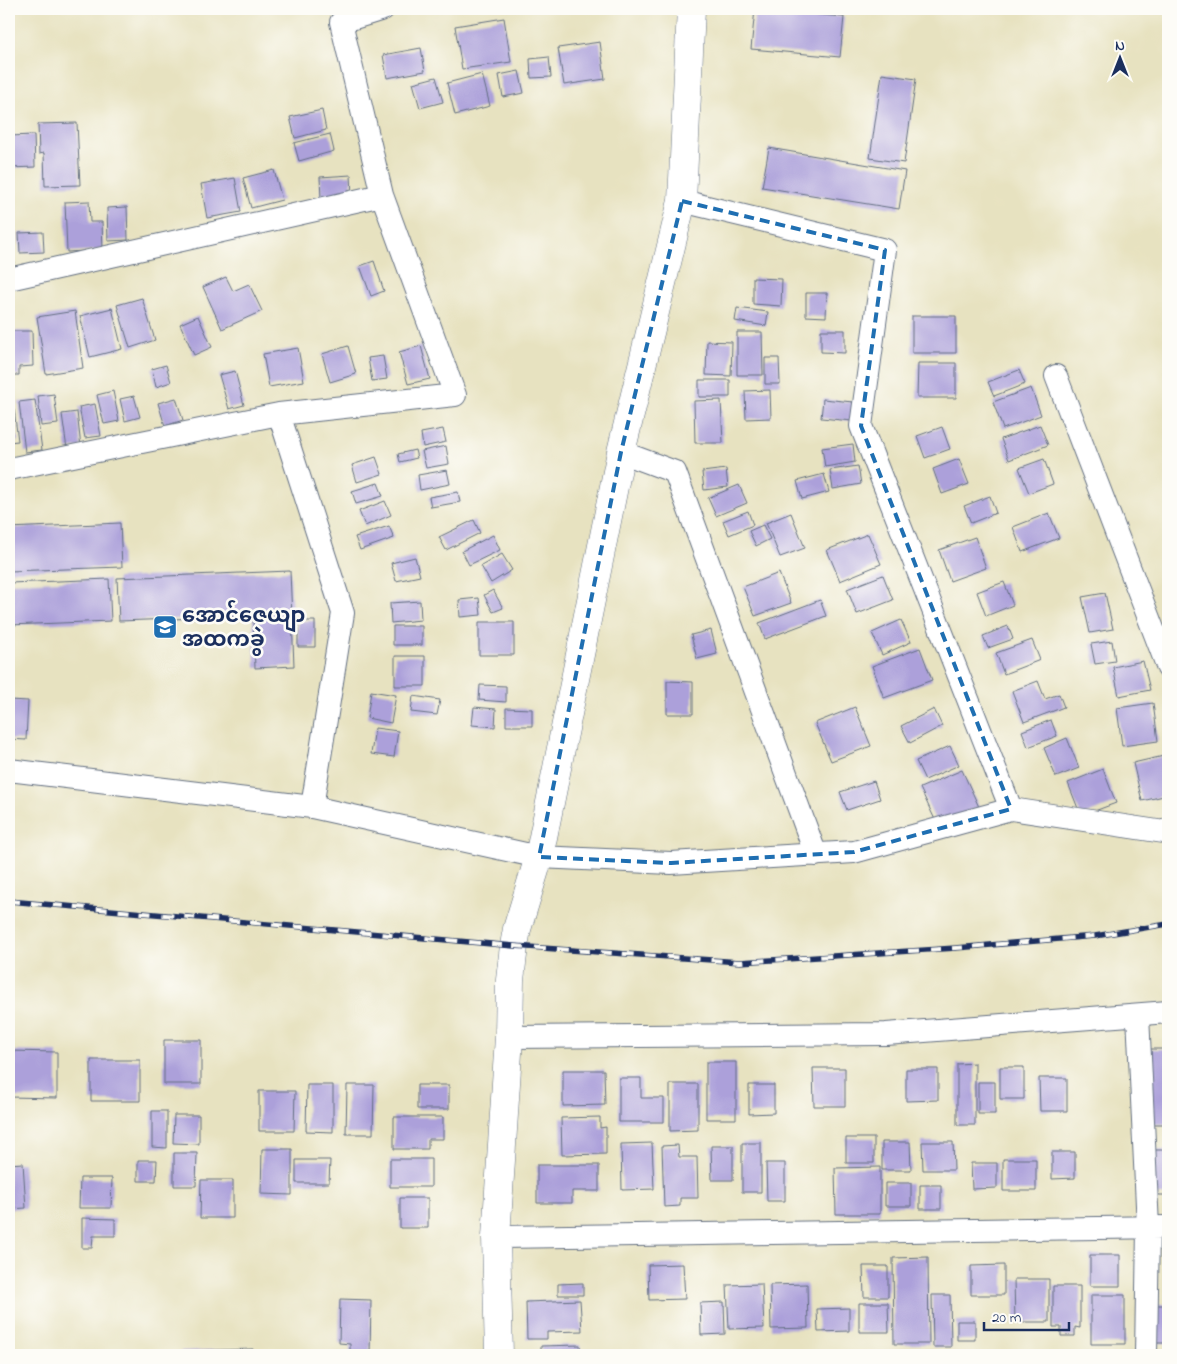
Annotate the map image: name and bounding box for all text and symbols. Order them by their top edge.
north arrow [1094,32,1144,82]
text: N [1115,36,1125,57]
place label: အောင်ဇေယျာ အထကခွဲ [182,599,305,656]
school or university icon: အောင်ဇေယျာ အထကခွဲ [152,614,178,640]
scale bar [984,1299,1070,1331]
text: 20 m [992,1307,1022,1329]

